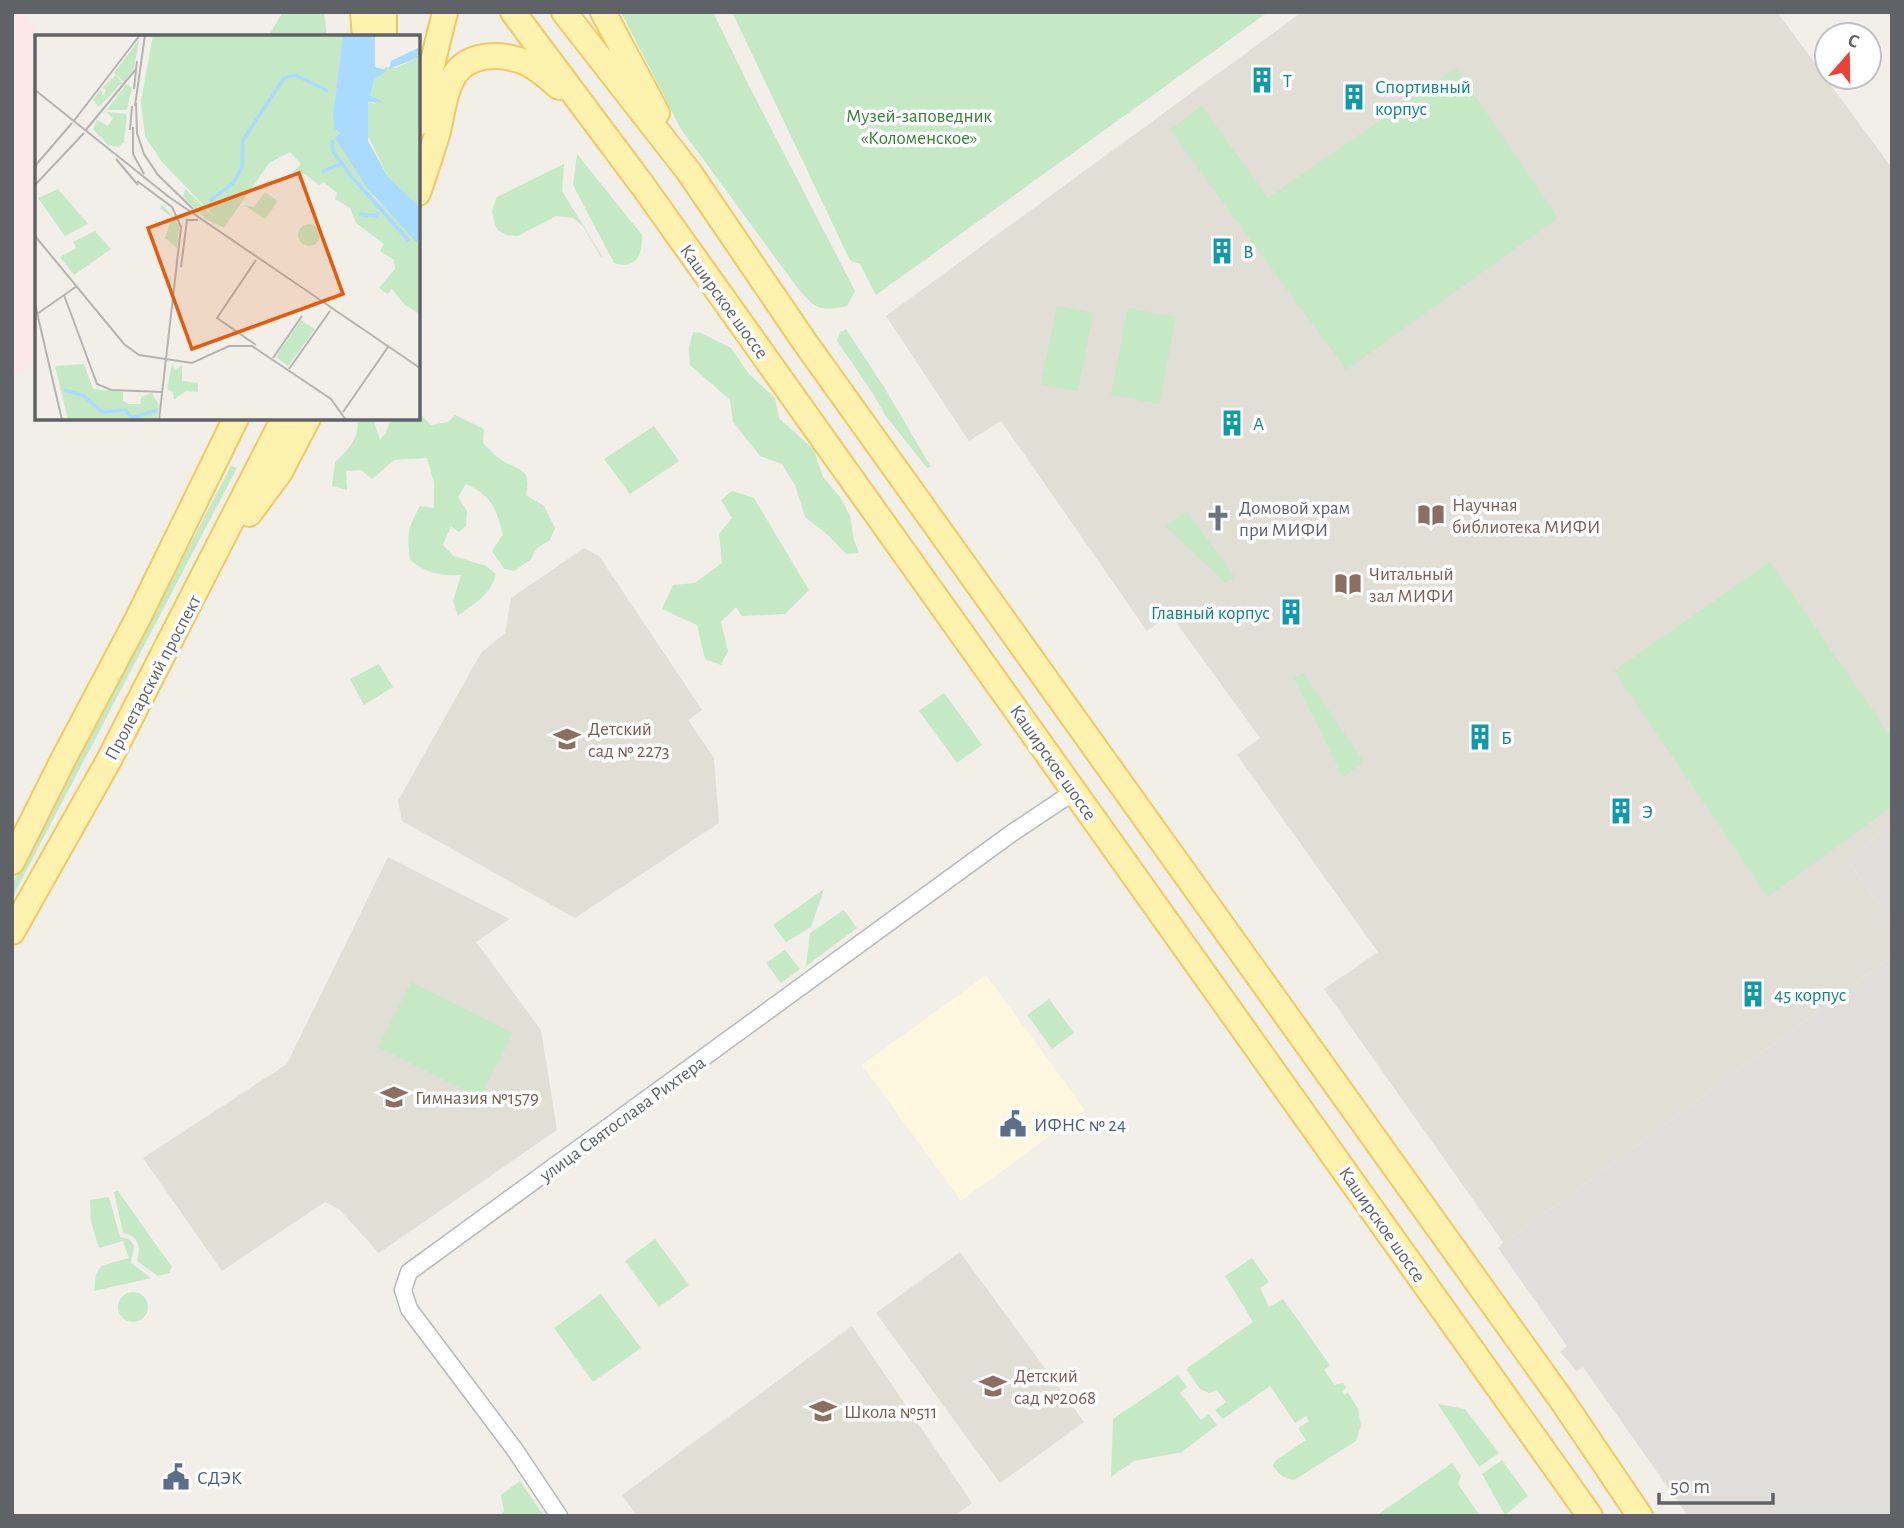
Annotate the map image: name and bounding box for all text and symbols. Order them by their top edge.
north arrow [1813,21,1883,91]
text: С [1845,31,1861,52]
inset map [35,35,420,420]
building icon: Т [1247,65,1277,95]
place label: Т [1283,72,1292,91]
place label: Спортивный корпус [1375,78,1471,119]
building icon: Спортивный корпус [1339,82,1369,112]
park label: Музей-заповедник «Коломенское» [846,107,992,148]
building icon: В [1207,236,1237,266]
street label: Каширское шоссе [676,241,771,363]
place label: В [1243,243,1254,262]
building icon: А [1217,408,1247,438]
place label: А [1253,415,1264,434]
place label: Научная библиотека МИФИ [1452,496,1600,537]
place label: Домовой храм при МИФИ [1239,499,1350,540]
library icon: Научная библиотека МИФИ [1416,500,1446,530]
church icon: Домовой храм при МИФИ [1203,503,1233,533]
place label: Читальный зал МИФИ [1369,565,1454,606]
library icon: Читальный зал МИФИ [1333,569,1363,599]
street label: Пролетарский проспект [102,592,205,763]
building icon: Главный корпус [1276,597,1306,627]
place label: Главный корпус [1151,604,1270,623]
street label: Каширское шоссе [1006,702,1100,824]
place label: Детский сад № 2273 [588,720,670,761]
building icon: Б [1465,722,1495,752]
school or university icon: Детский сад № 2273 [552,724,582,754]
place label: Б [1501,729,1512,748]
building icon: Э [1606,796,1636,826]
place label: Э [1642,803,1653,822]
building icon: 45 корпус [1738,979,1768,1009]
place label: 45 корпус [1774,986,1847,1005]
street label: улица Святослава Рихтера [536,1053,709,1186]
school or university icon: Гимназия №1579 [379,1082,409,1112]
place label: Гимназия №1579 [415,1089,539,1108]
public building icon: ИФНС № 24 [998,1109,1028,1139]
place label: ИФНС № 24 [1034,1116,1126,1135]
street label: Каширское шоссе [1335,1164,1429,1286]
place label: Детский сад №2068 [1014,1367,1096,1408]
school or university icon: Детский сад №2068 [978,1371,1008,1401]
school or university icon: Школа №511 [808,1396,838,1426]
place label: Школа №511 [844,1403,937,1422]
public building icon: СДЭК [161,1462,191,1492]
scale bar [1659,1462,1773,1506]
place label: СДЭК [197,1469,242,1488]
text: 50 m [1670,1476,1710,1497]

